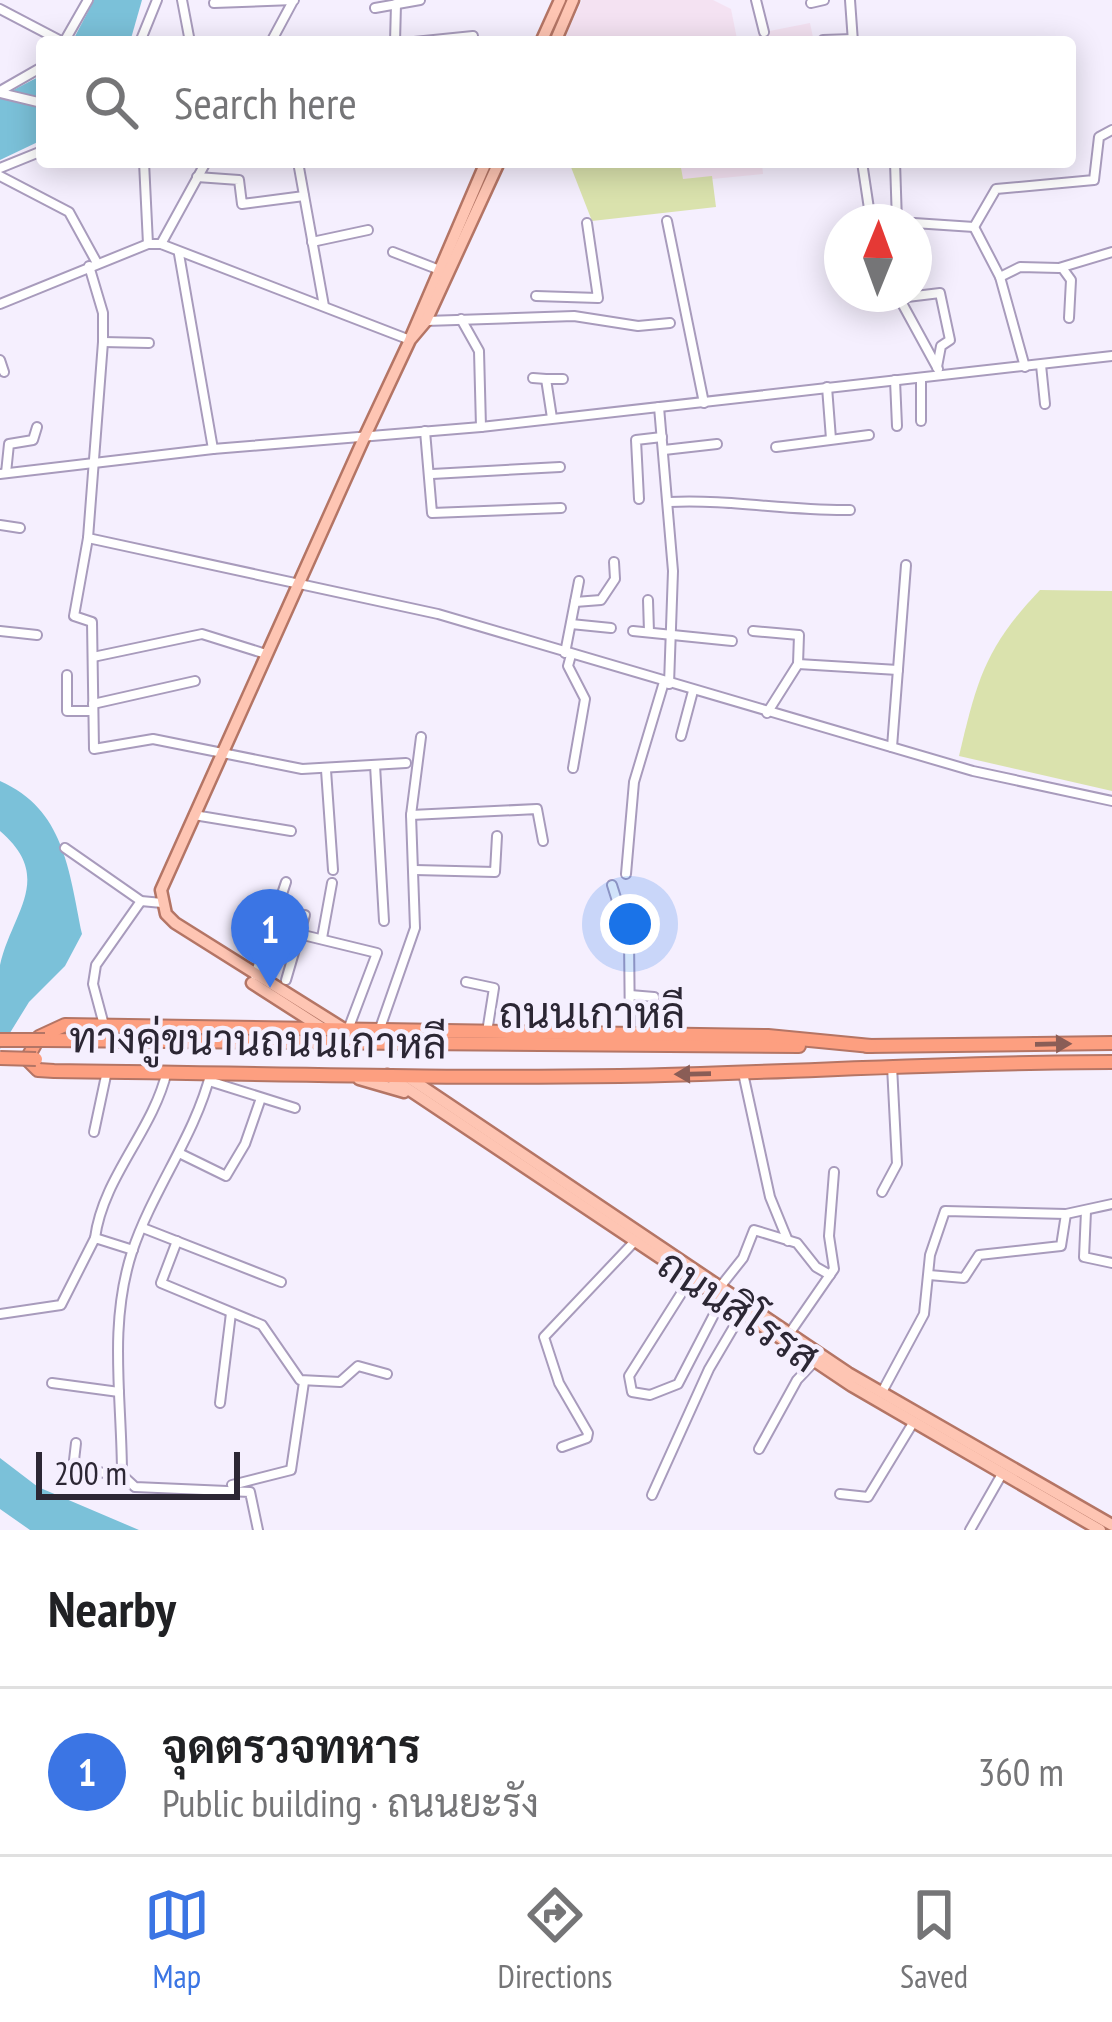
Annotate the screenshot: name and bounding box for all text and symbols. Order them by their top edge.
search box [36,36,1076,168]
icon: search [78,69,144,135]
text: Search here [174,73,357,131]
north arrow [824,204,932,312]
pin: 1 [231,889,309,988]
your location [600,894,660,954]
street label: ถนนเกาหลี [499,985,685,1040]
street label: ทางคู่ขนานถนนเกาหลี [69,1009,447,1073]
one-way arrow [1035,1034,1073,1053]
one-way arrow [673,1065,711,1084]
street label: ถนนสิโรรส [648,1236,830,1384]
scale bar [36,1446,240,1499]
text: 200 m [54,1451,127,1494]
text: Nearby [48,1575,176,1641]
text: จุดตรวจทหาร [162,1717,421,1775]
text: 1 [78,1746,96,1797]
text: 360 m [978,1746,1064,1797]
text: Public building · ถนนยะรัง [162,1777,539,1828]
tab: Map [144,1882,210,1997]
tab: Directions [498,1882,612,1997]
tab: Saved [900,1882,968,1997]

